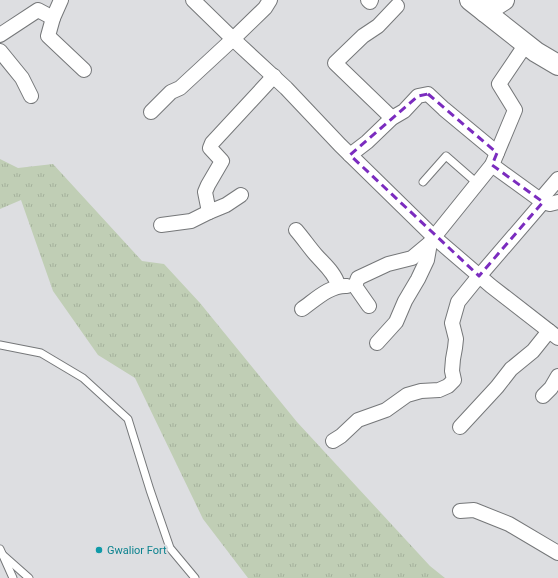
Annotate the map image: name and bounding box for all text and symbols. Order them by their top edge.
place label: Gwalior Fort [107,544,167,557]
marker: Gwalior Fort [94,545,104,555]

